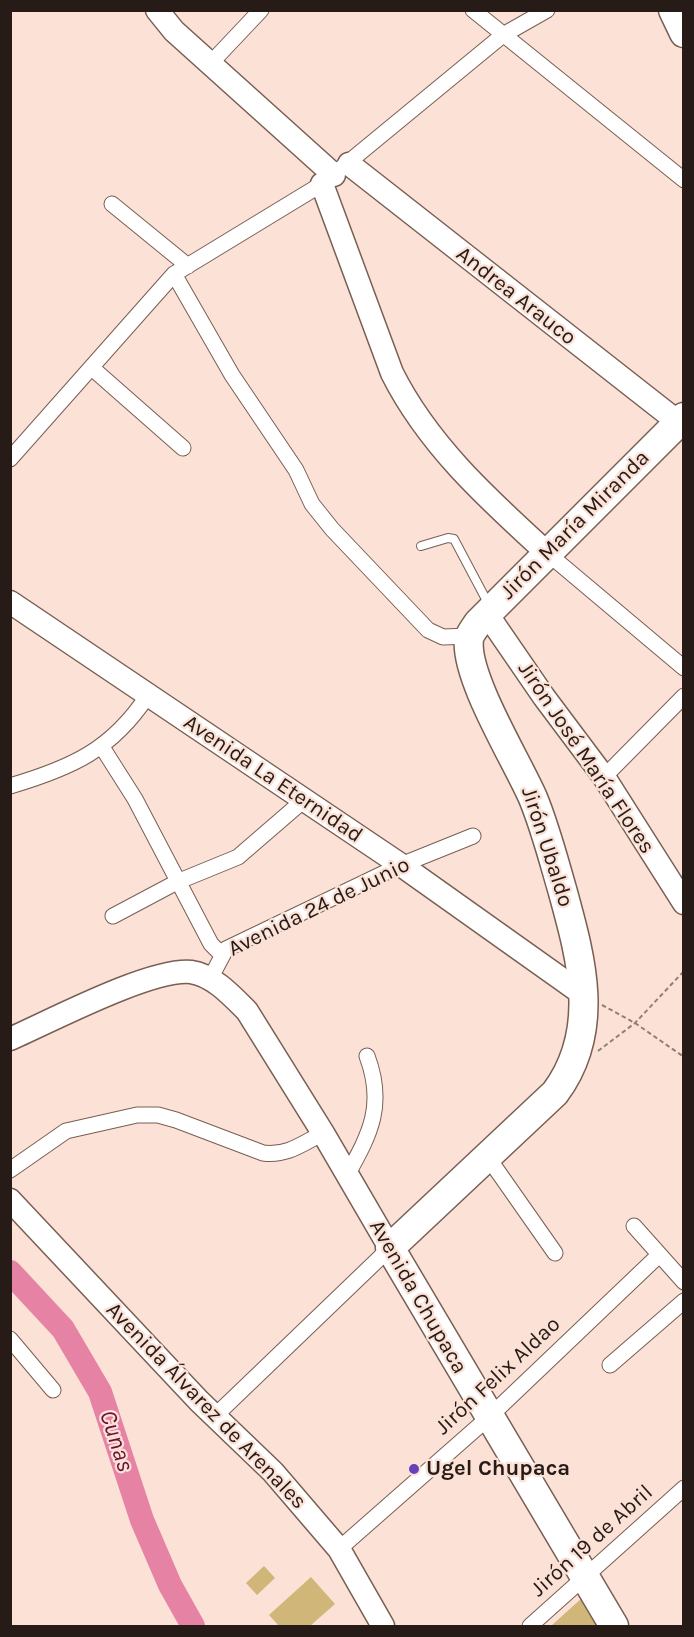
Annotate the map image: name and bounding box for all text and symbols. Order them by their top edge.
street label: Andrea Arauco [451,241,581,351]
street label: Jirón María Miranda [495,445,655,605]
street label: Jirón José María Flores [512,657,660,859]
street label: Avenida La Eternidad [178,709,368,849]
street label: Jirón Ubaldo [515,784,579,910]
street label: Avenida 24 de Junio [224,852,414,962]
street label: Avenida Chupaca [363,1215,473,1379]
street label: Avenida Álvarez de Arenales [100,1297,312,1515]
street label: Jirón Felix Aldao [430,1311,566,1441]
water label: Cunas [93,1407,139,1475]
place label: Ugel Chupaca [426,1456,570,1482]
marker: Ugel Chupaca [407,1462,421,1476]
street label: Jirón 19 de Abril [526,1479,658,1603]

